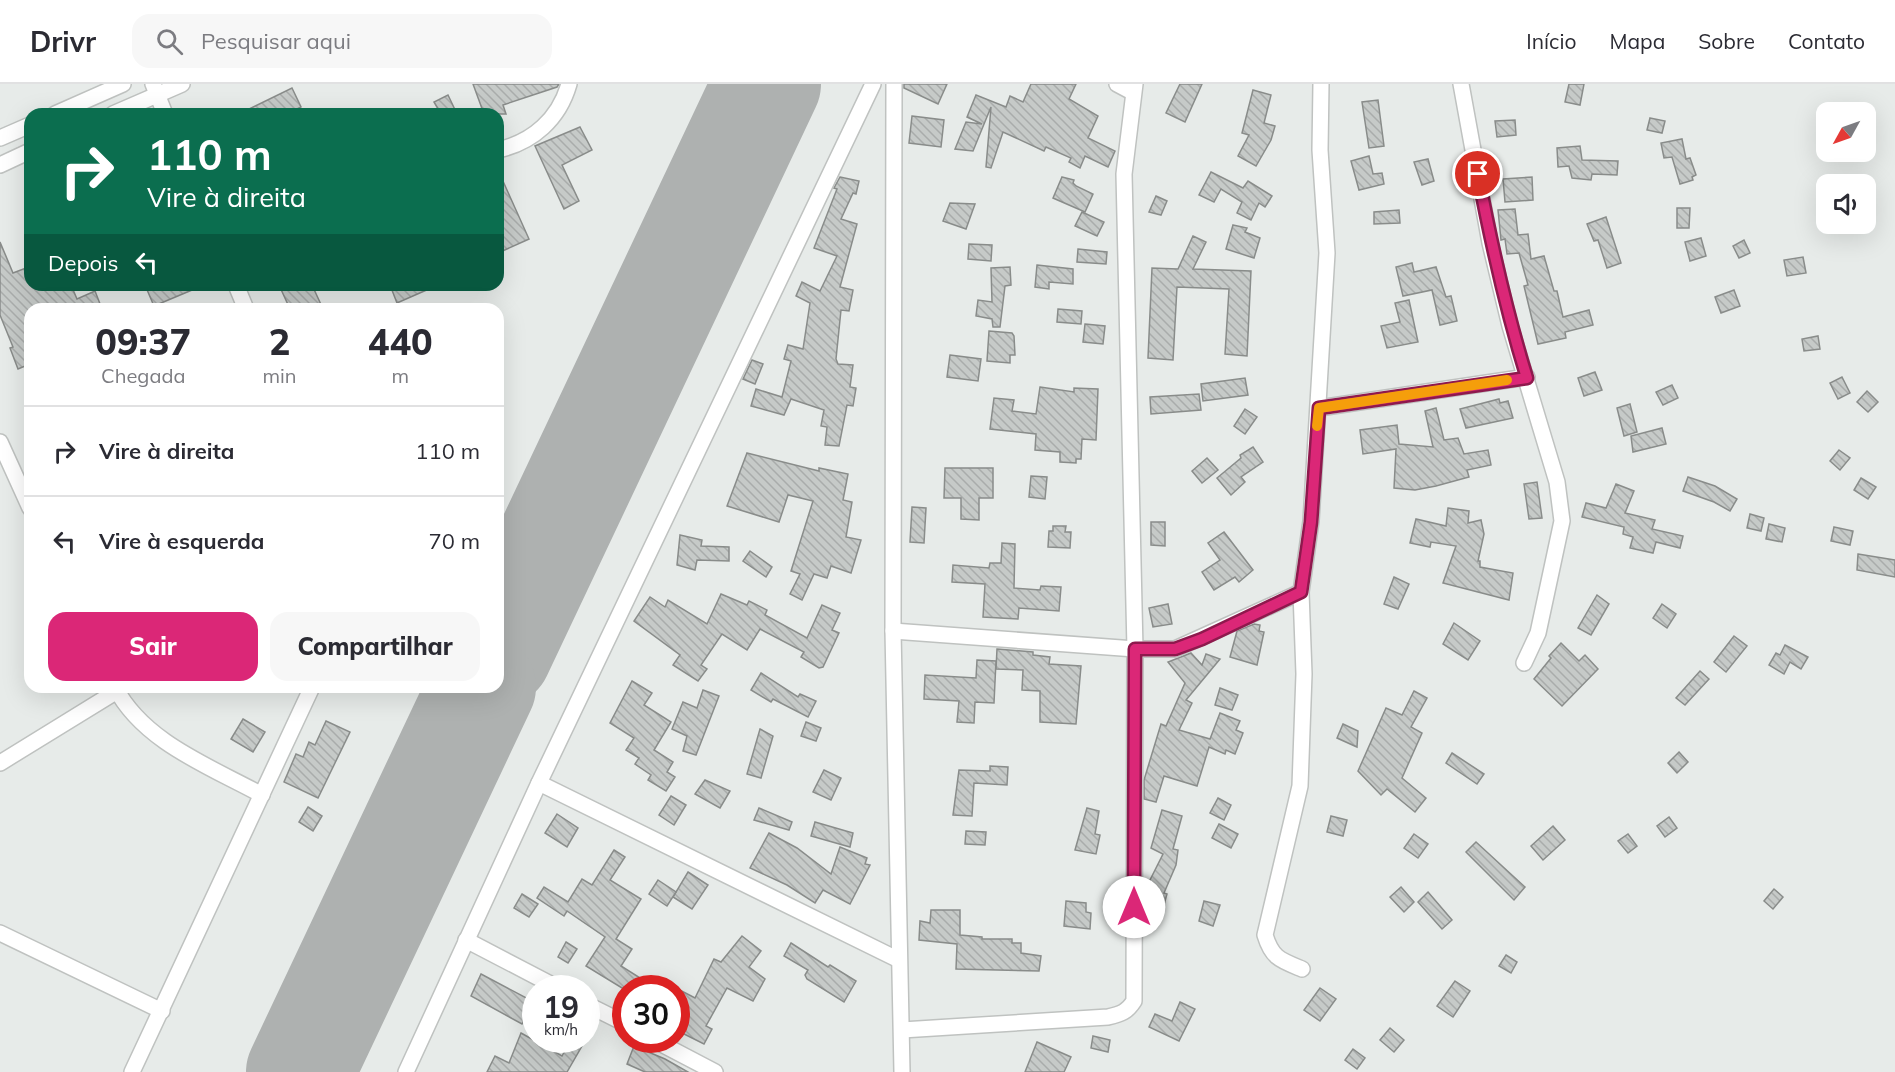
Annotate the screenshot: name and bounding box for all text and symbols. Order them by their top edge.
search box [132,14,552,68]
text: Drivr [30,24,96,59]
icon: search [153,25,186,58]
text: Pesquisar aqui [201,27,351,55]
text: Início [1526,28,1576,54]
text: Mapa [1609,28,1665,54]
text: Sobre [1698,28,1755,54]
text: Contato [1788,28,1865,54]
north arrow [1816,102,1876,162]
map controls [1816,102,1876,234]
text: 110 m [147,128,272,181]
icon: right [48,132,126,210]
pin [1452,148,1503,199]
icon: arrive [1461,157,1494,190]
button: sound [1816,174,1876,234]
text: Vire à direita [147,180,306,214]
icon: left [130,246,163,279]
text: Depois [48,249,118,277]
text: 09:37 [95,319,191,364]
text: 2 [269,319,290,364]
text: 440 [368,319,433,364]
text: Chegada [101,363,185,388]
text: min [262,363,297,388]
text: m [391,363,409,388]
icon: right [48,435,81,468]
text: Vire à direita [99,437,234,465]
text: 110 m [415,437,480,465]
icon: left [48,525,81,558]
text: Vire à esquerda [99,527,264,555]
text: 70 m [429,527,480,555]
button: Sair [48,612,258,681]
button: Compartilhar [270,612,480,681]
position arrow [1102,875,1166,939]
speed limit sign: 30 [612,975,690,1053]
text: 19 [543,988,579,1026]
text: km/h [544,1020,578,1039]

